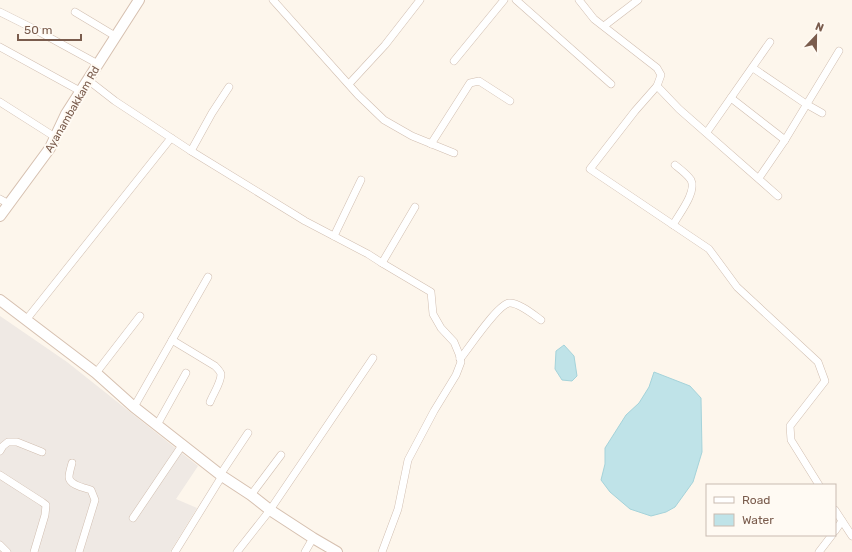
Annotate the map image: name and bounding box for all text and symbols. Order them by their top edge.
scale bar [18,16,81,42]
north arrow [796,16,836,56]
text: N [813,20,826,35]
text: 50 m [24,23,52,37]
street label: Ayanambakkam Rd [42,64,102,155]
legend [706,484,836,536]
text: Road [742,493,770,507]
text: Water [742,513,774,527]

